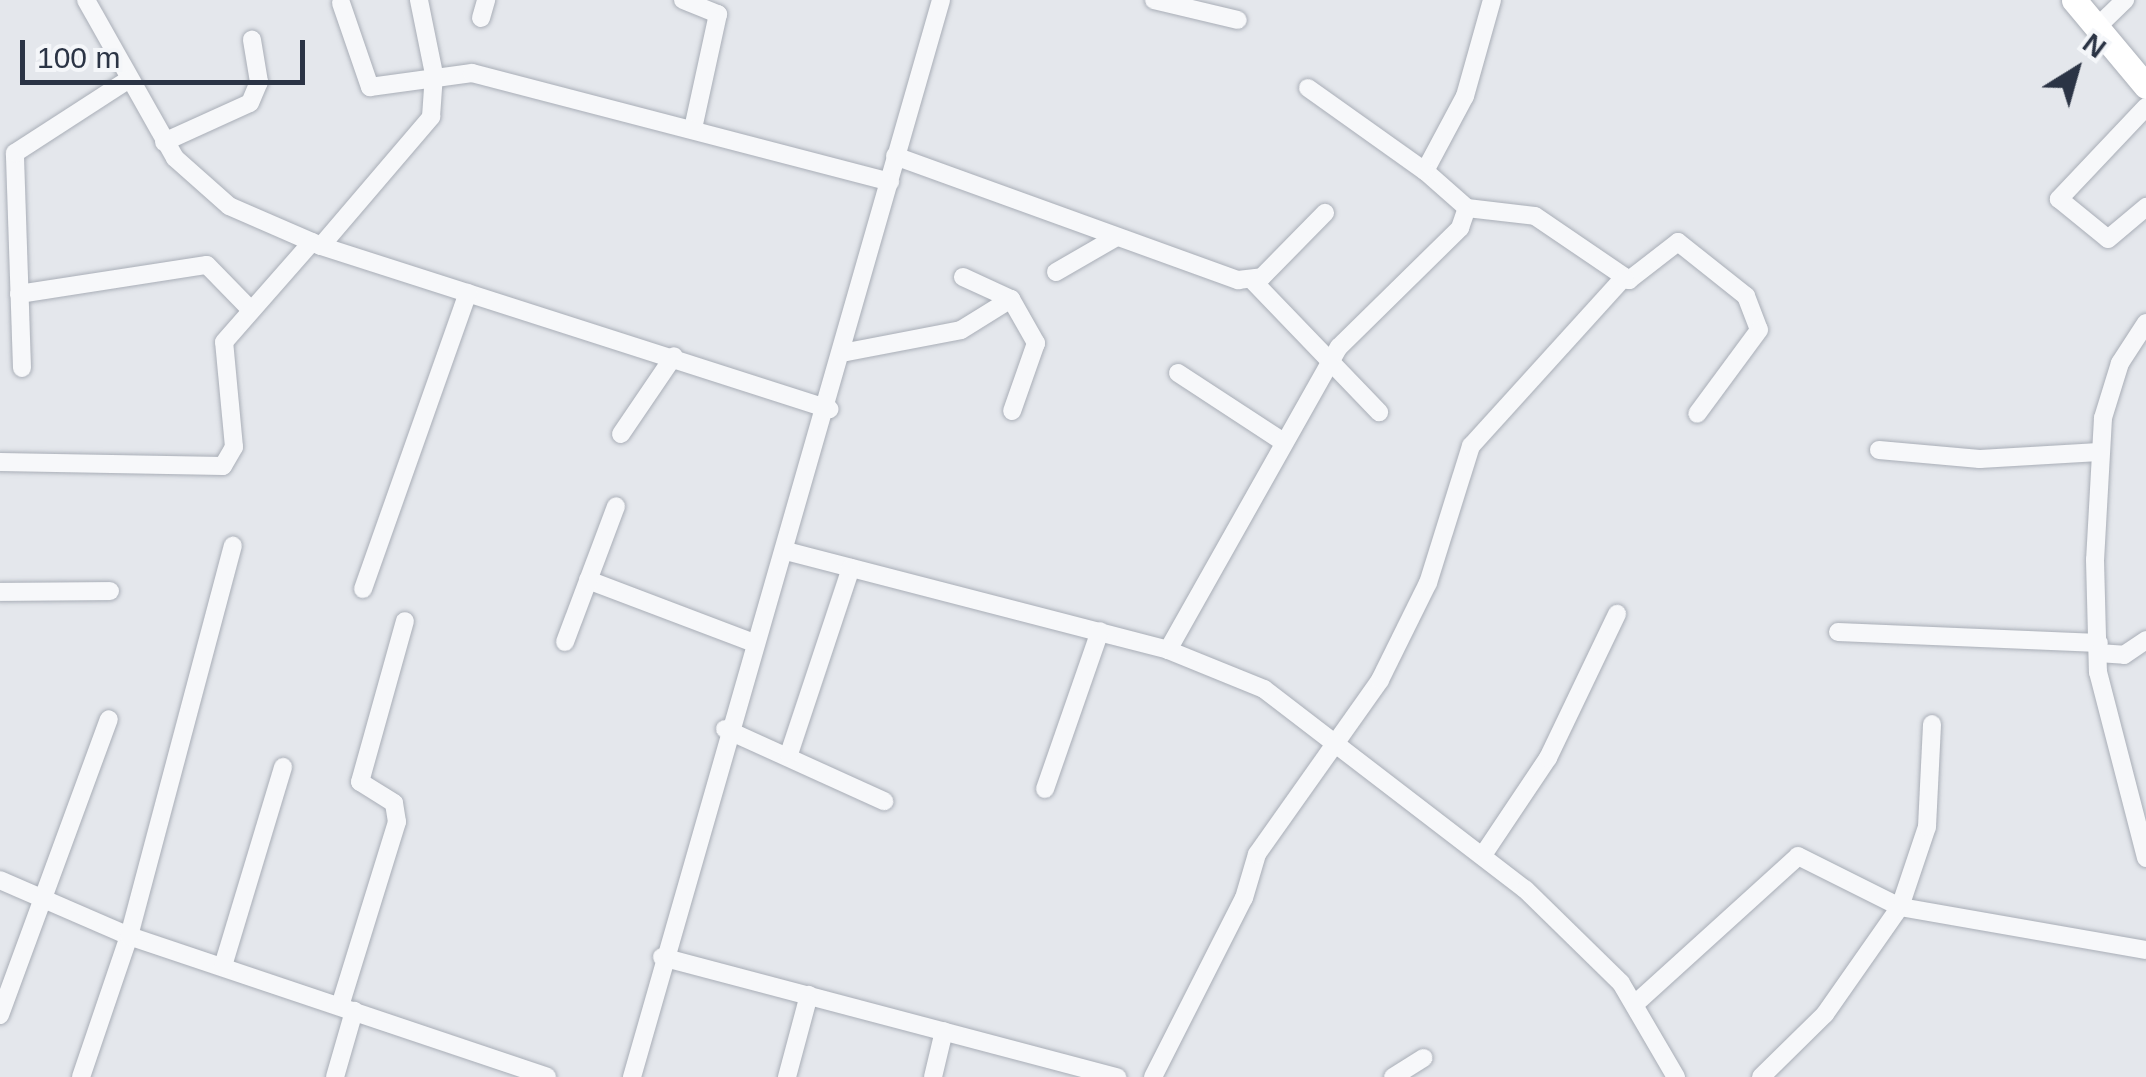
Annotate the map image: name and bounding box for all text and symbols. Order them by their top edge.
scale bar [25,20,310,82]
north arrow [2026,20,2126,120]
text: N [2077,27,2112,64]
text: 100 m [37,41,120,74]

